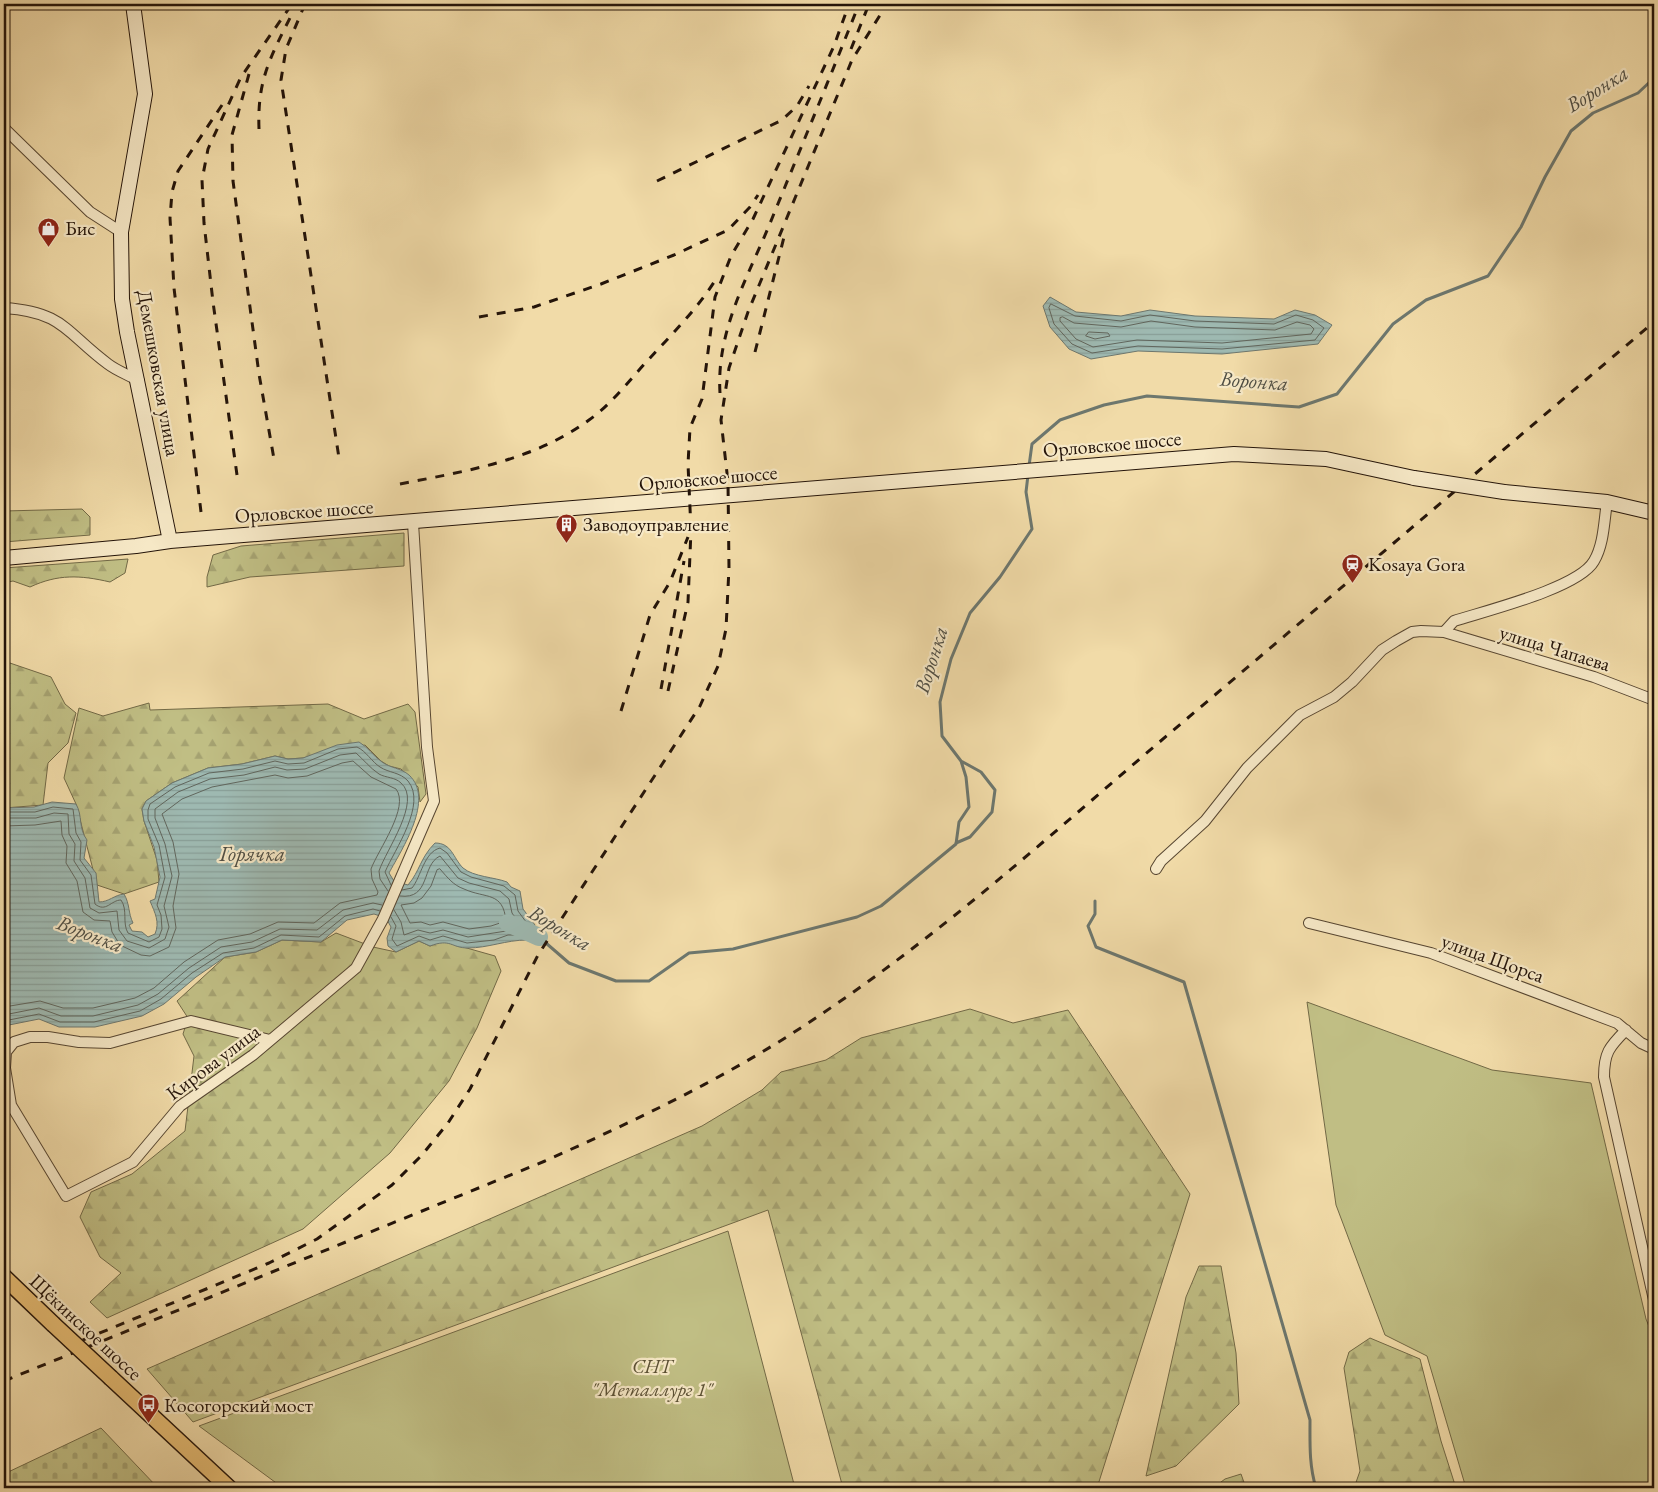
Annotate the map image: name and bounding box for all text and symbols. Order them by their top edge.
water label: Воронка [1560,59,1633,119]
place label: Бис [65,215,95,241]
shop icon: Бис [37,216,61,247]
street label: Демешковская улица [132,288,186,458]
water label: Воронка [1218,365,1289,396]
street label: Орловское шоссе [1042,425,1182,463]
street label: Орловское шоссе [638,459,778,497]
street label: Орловское шоссе [234,493,374,529]
place label: Заводоуправление [583,511,729,537]
building icon: Заводоуправление [555,512,579,543]
place label: Kosaya Gora [1368,551,1465,577]
station icon: Kosaya Gora [1340,552,1364,583]
street label: улица Чапаева [1496,619,1614,677]
water label: Воронка [907,623,953,697]
water label: Горячка [218,840,285,867]
water label: Воронка [523,898,597,957]
water label: Воронка [53,908,127,958]
street label: улица Щорса [1438,927,1548,989]
street label: Кирова улица [161,1018,265,1106]
street label: Щёкинское шоссе [24,1268,148,1386]
park label: СНТ "Металлург 1" [591,1353,715,1402]
place label: Косогорский мост [164,1392,313,1418]
bus stop icon: Косогорский мост [136,1393,160,1424]

